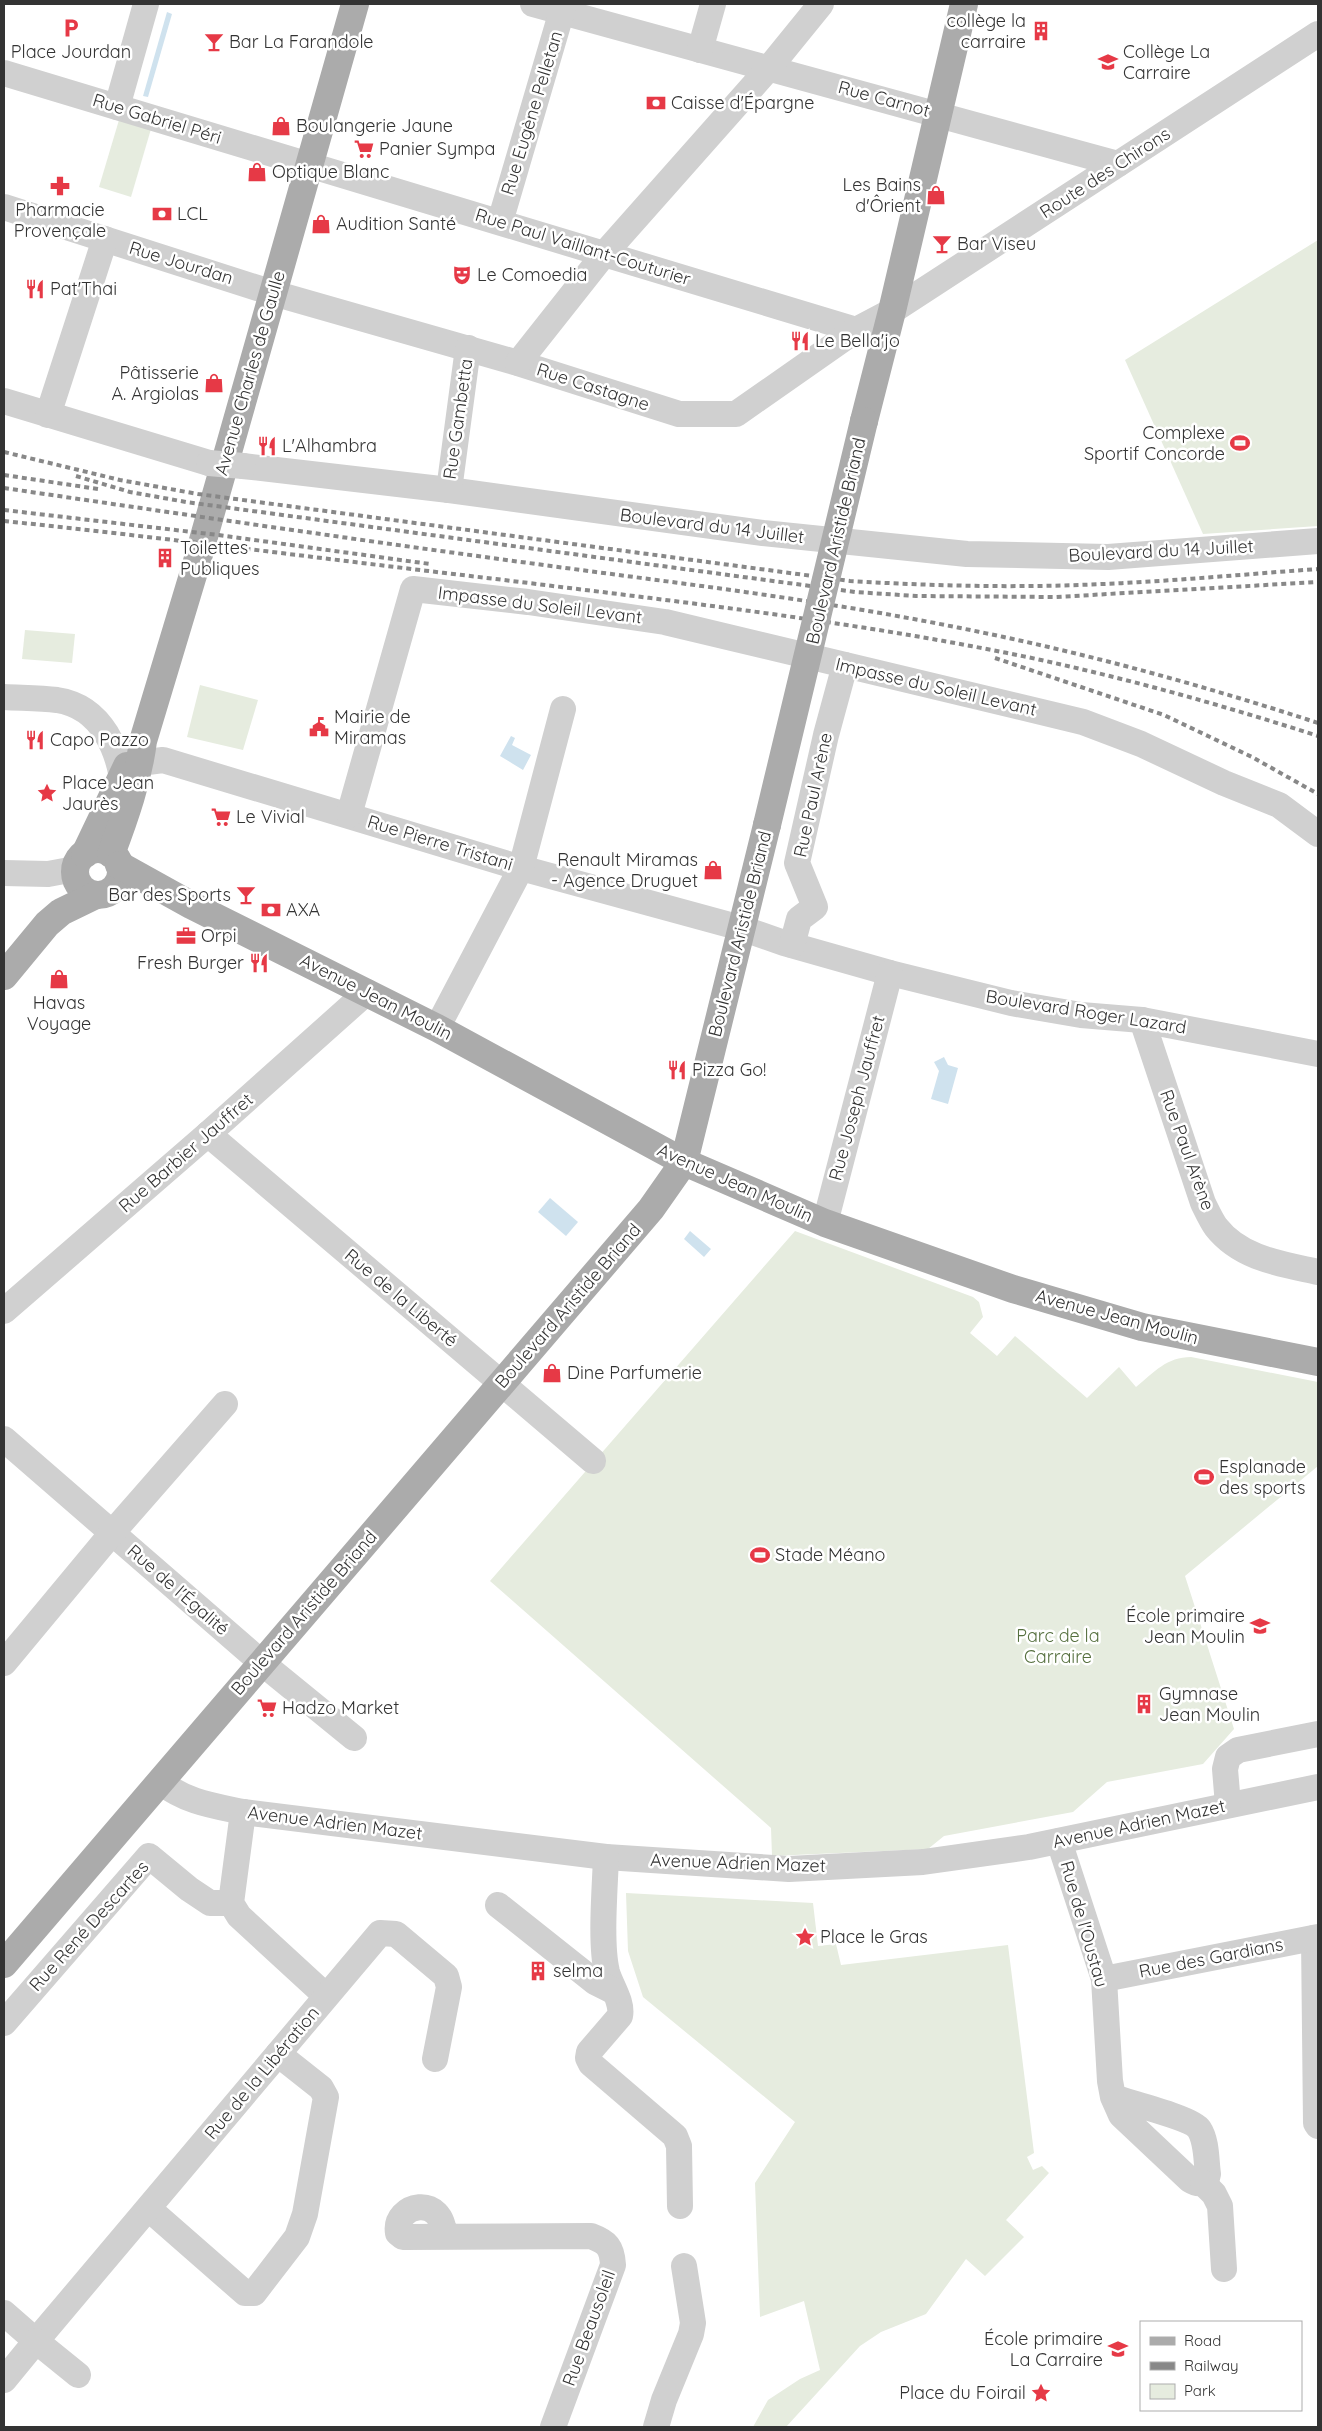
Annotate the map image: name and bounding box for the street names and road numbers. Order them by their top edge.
street label: Rue Eugène Pelletan [496,28,567,198]
street label: Rue Carnot [836,75,933,122]
street label: Rue Gabriel Péri [90,88,224,149]
street label: Route des Chirons [1035,122,1174,223]
street label: Rue Paul Vaillant-Couturier [473,203,694,290]
street label: Rue Jourdan [126,236,236,289]
street label: Avenue Charles de Gaulle [209,268,290,478]
street label: Rue Gambetta [438,357,477,481]
street label: Rue Castagne [534,357,652,416]
street label: Boulevard Aristide Briand [801,435,870,646]
street label: Boulevard du 14 Juillet [619,503,806,548]
street label: Boulevard du 14 Juillet [1068,534,1254,567]
street label: Impasse du Soleil Levant [437,581,644,628]
street label: Impasse du Soleil Levant [833,652,1039,721]
street label: Rue Paul Arène [788,730,837,859]
street label: Rue Pierre Tristani [365,809,516,876]
street label: Boulevard Aristide Briand [703,829,776,1039]
street label: Avenue Jean Moulin [296,948,456,1045]
street label: Boulevard Roger Lazard [984,984,1188,1039]
street label: Rue Joseph Jauffret [823,1013,890,1183]
street label: Rue Paul Arène [1155,1086,1220,1213]
street label: Rue Barbier Jauffret [114,1088,258,1217]
street label: Avenue Jean Moulin [654,1138,816,1227]
street label: Boulevard Aristide Briand [490,1218,646,1393]
street label: Rue de la Liberté [340,1244,463,1352]
street label: Avenue Jean Moulin [1033,1284,1201,1349]
street label: Boulevard Aristide Briand [226,1525,382,1700]
street label: Rue de l'Égalité [123,1539,234,1640]
street label: Avenue Adrien Mazet [1051,1794,1227,1853]
street label: Avenue Adrien Mazet [246,1800,424,1845]
street label: Avenue Adrien Mazet [650,1848,826,1877]
street label: Rue René Descartes [24,1855,153,1996]
street label: Rue de l'Oustau [1055,1858,1114,1990]
street label: Rue des Gardians [1137,1932,1285,1983]
street label: Rue de la Libération [199,2002,324,2144]
street label: Rue Beausoleil [557,2267,620,2389]

